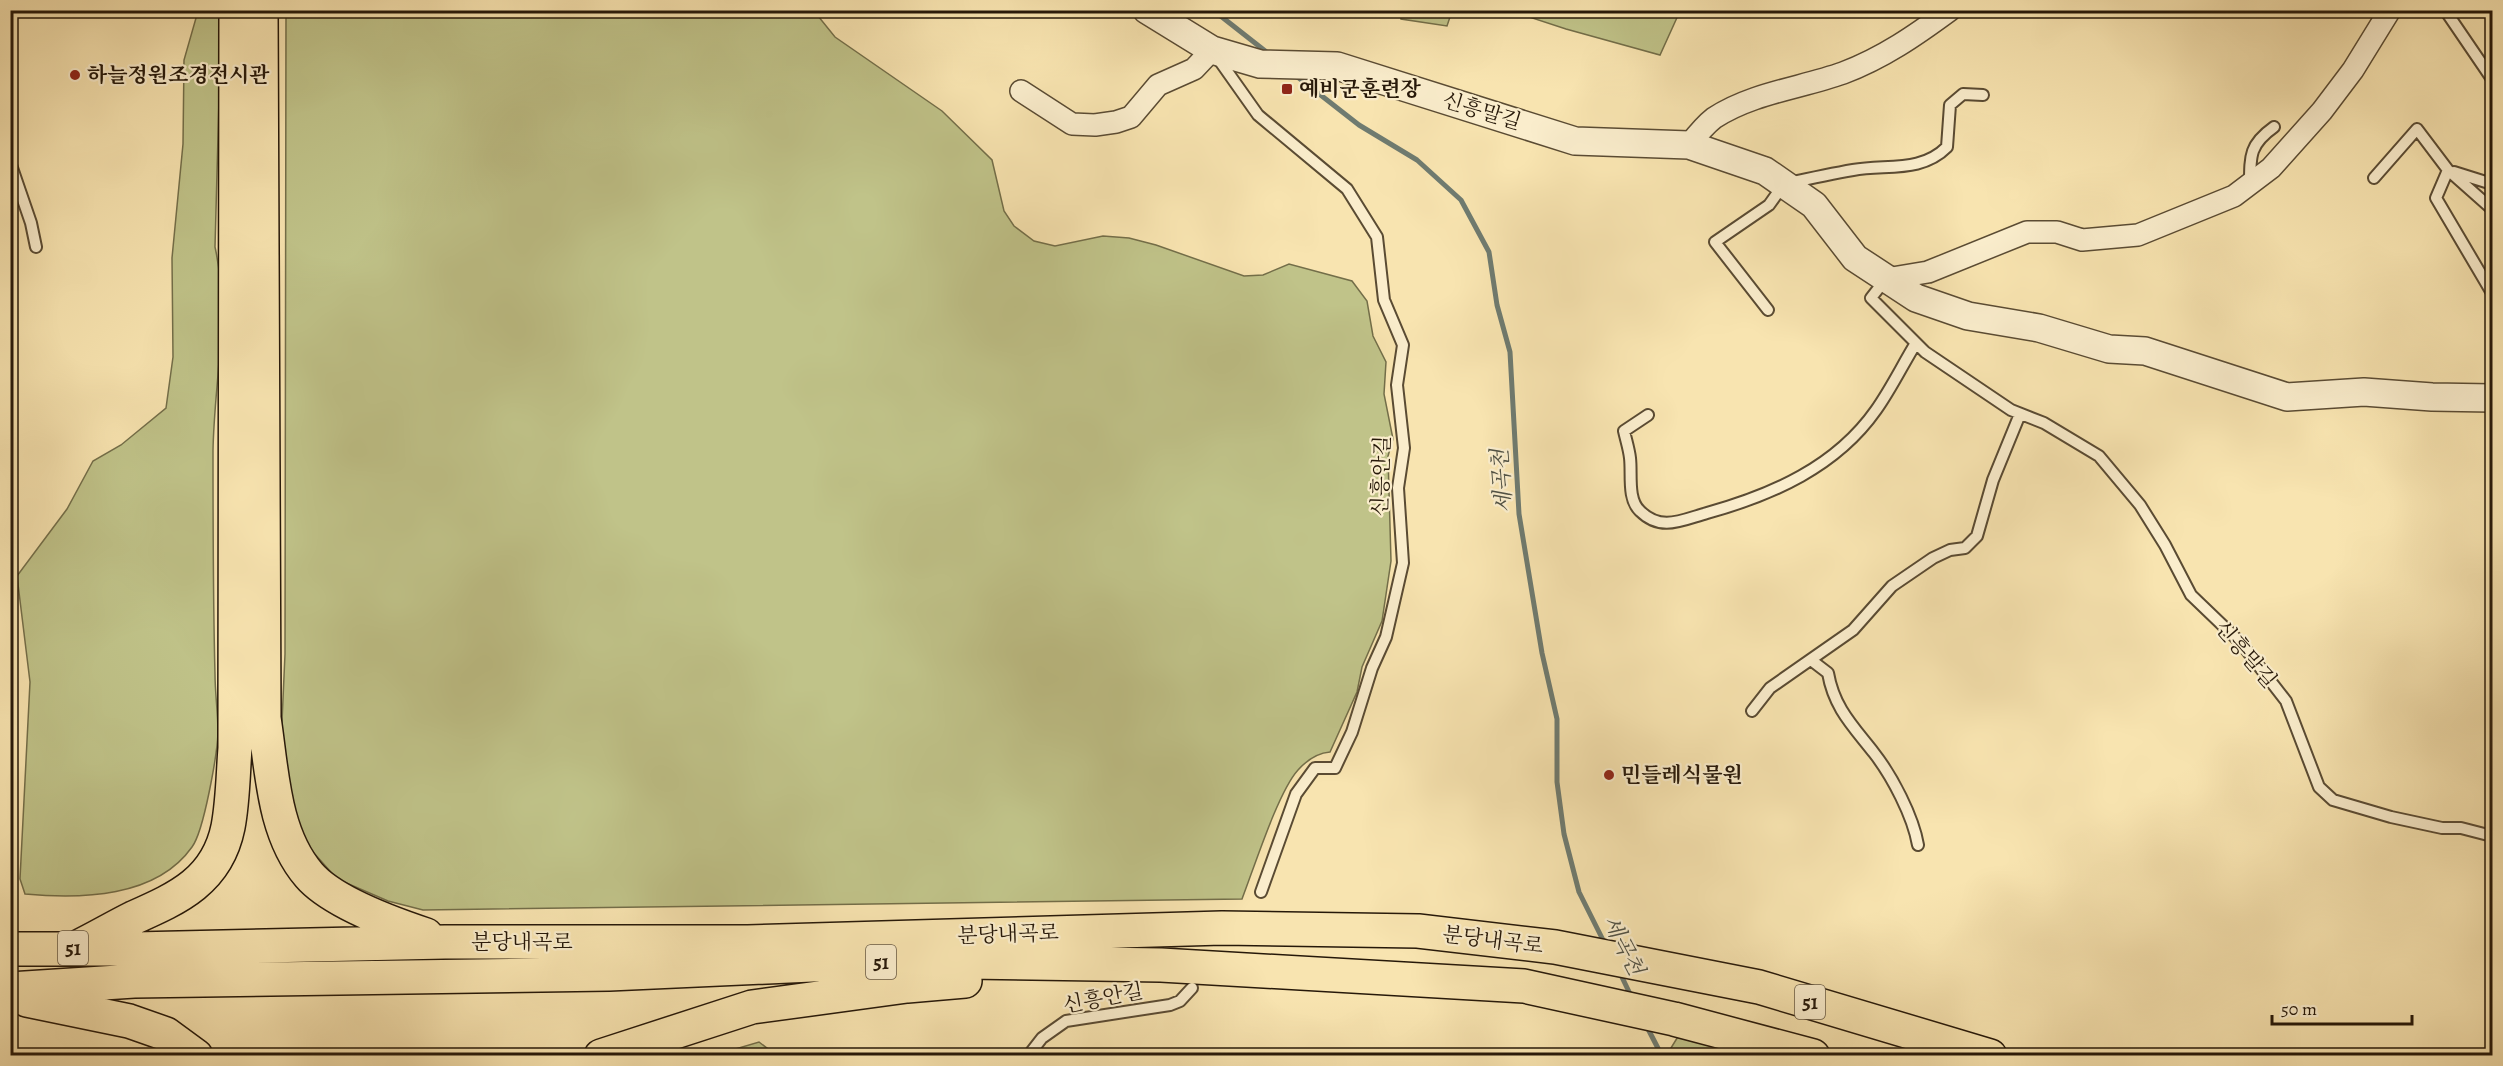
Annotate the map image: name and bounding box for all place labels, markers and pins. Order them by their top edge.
place label: 하늘정원조경전시관 [87,61,270,89]
marker: 하늘정원조경전시관 [68,68,82,82]
place label: 예비군훈련장 [1299,75,1421,103]
marker: 예비군훈련장 [1280,82,1294,96]
place label: 민들레식물원 [1621,761,1743,789]
marker: 민들레식물원 [1602,768,1616,782]

